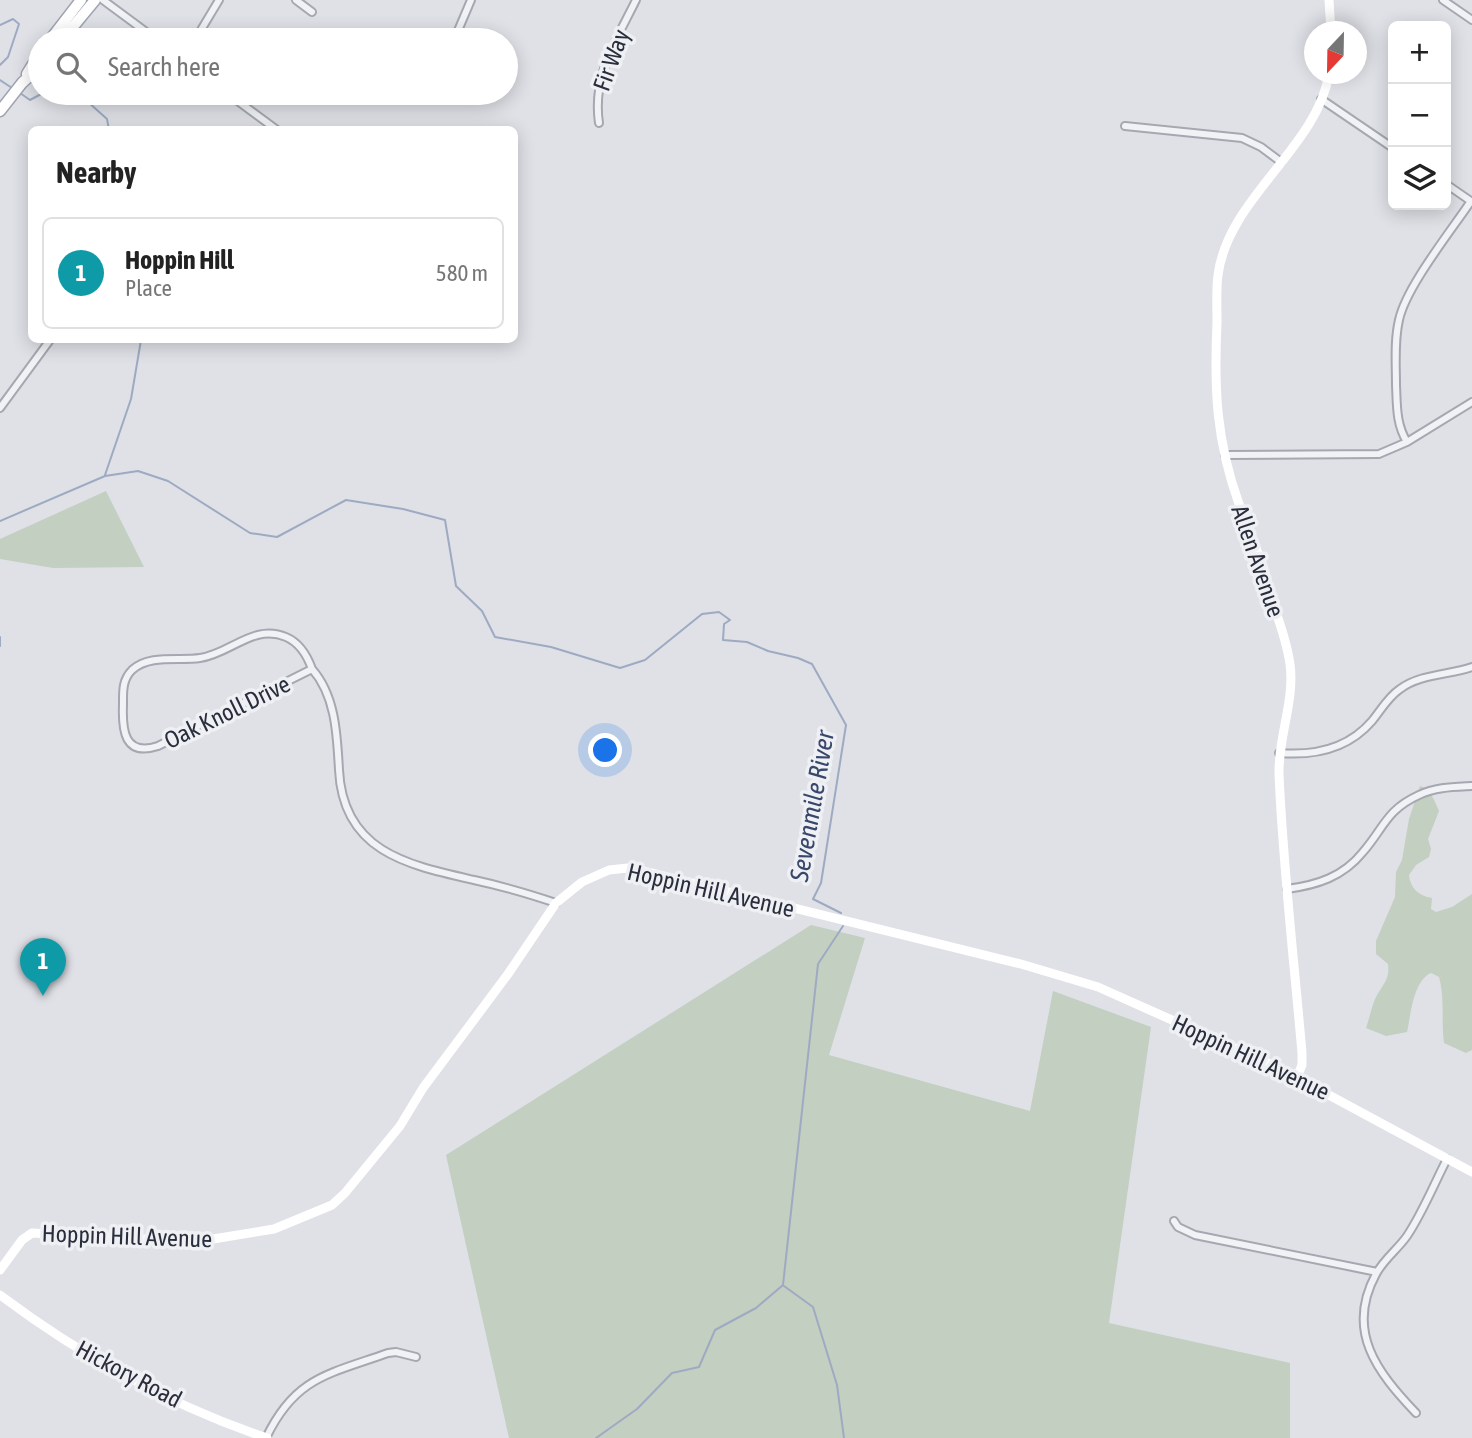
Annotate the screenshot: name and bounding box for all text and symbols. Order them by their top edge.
north arrow [1304,21,1367,84]
map controls [1388,21,1451,210]
button: + [1388,21,1451,84]
street label: Fir Way [587,26,635,94]
search box [28,28,518,105]
icon: search [52,48,90,86]
text: Search here [108,52,220,82]
button: − [1388,84,1451,147]
button: layers [1388,147,1451,210]
text: Nearby [56,155,136,189]
text: Hoppin Hill [125,245,234,275]
text: 1 [76,260,86,286]
text: 580 m [436,260,488,286]
text: Place [125,275,172,301]
street label: Allen Avenue [1226,502,1290,620]
street label: Oak Knoll Drive [160,670,294,754]
water label: Sevenmile River [784,727,840,885]
your location [588,733,622,767]
street label: Hoppin Hill Avenue [625,858,797,922]
pin: 1 [20,938,66,996]
street label: Hoppin Hill Avenue [1168,1009,1334,1105]
street label: Hoppin Hill Avenue [41,1220,213,1252]
street label: Hickory Road [72,1335,186,1413]

